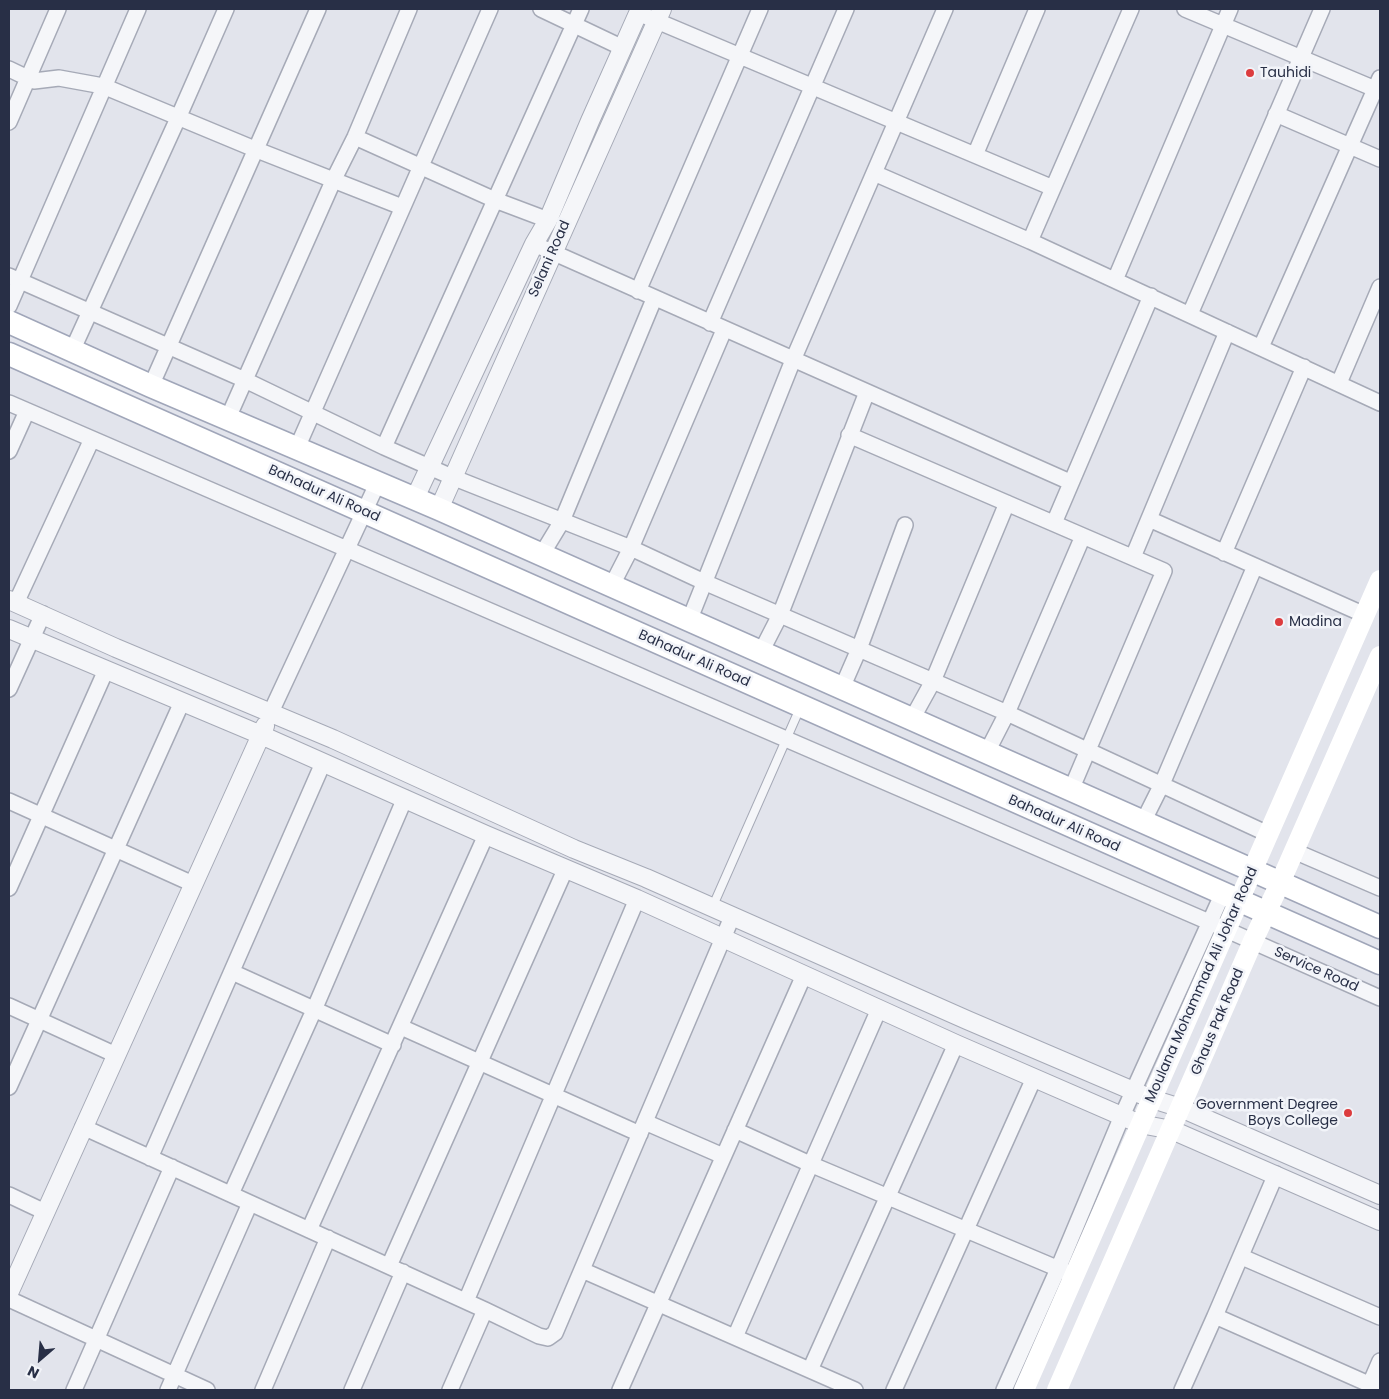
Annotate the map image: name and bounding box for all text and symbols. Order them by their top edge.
place label: Tauhidi [1260,65,1311,81]
marker: Tauhidi [1244,67,1256,79]
street label: Selani Road [526,218,574,300]
street label: Bahadur Ali Road [266,462,382,526]
place label: Madina [1289,614,1342,630]
marker: Madina [1273,616,1285,628]
street label: Bahadur Ali Road [636,627,752,691]
street label: Bahadur Ali Road [1006,792,1122,856]
street label: Moulana Mohammad Ali Johar Road [1142,865,1262,1105]
street label: Service Road [1271,944,1361,996]
street label: Ghaus Pak Road [1188,966,1248,1078]
place label: Government Degree Boys College [1196,1097,1338,1130]
marker: Government Degree Boys College [1342,1107,1354,1119]
north arrow [15,1334,65,1384]
text: N [24,1361,42,1384]

